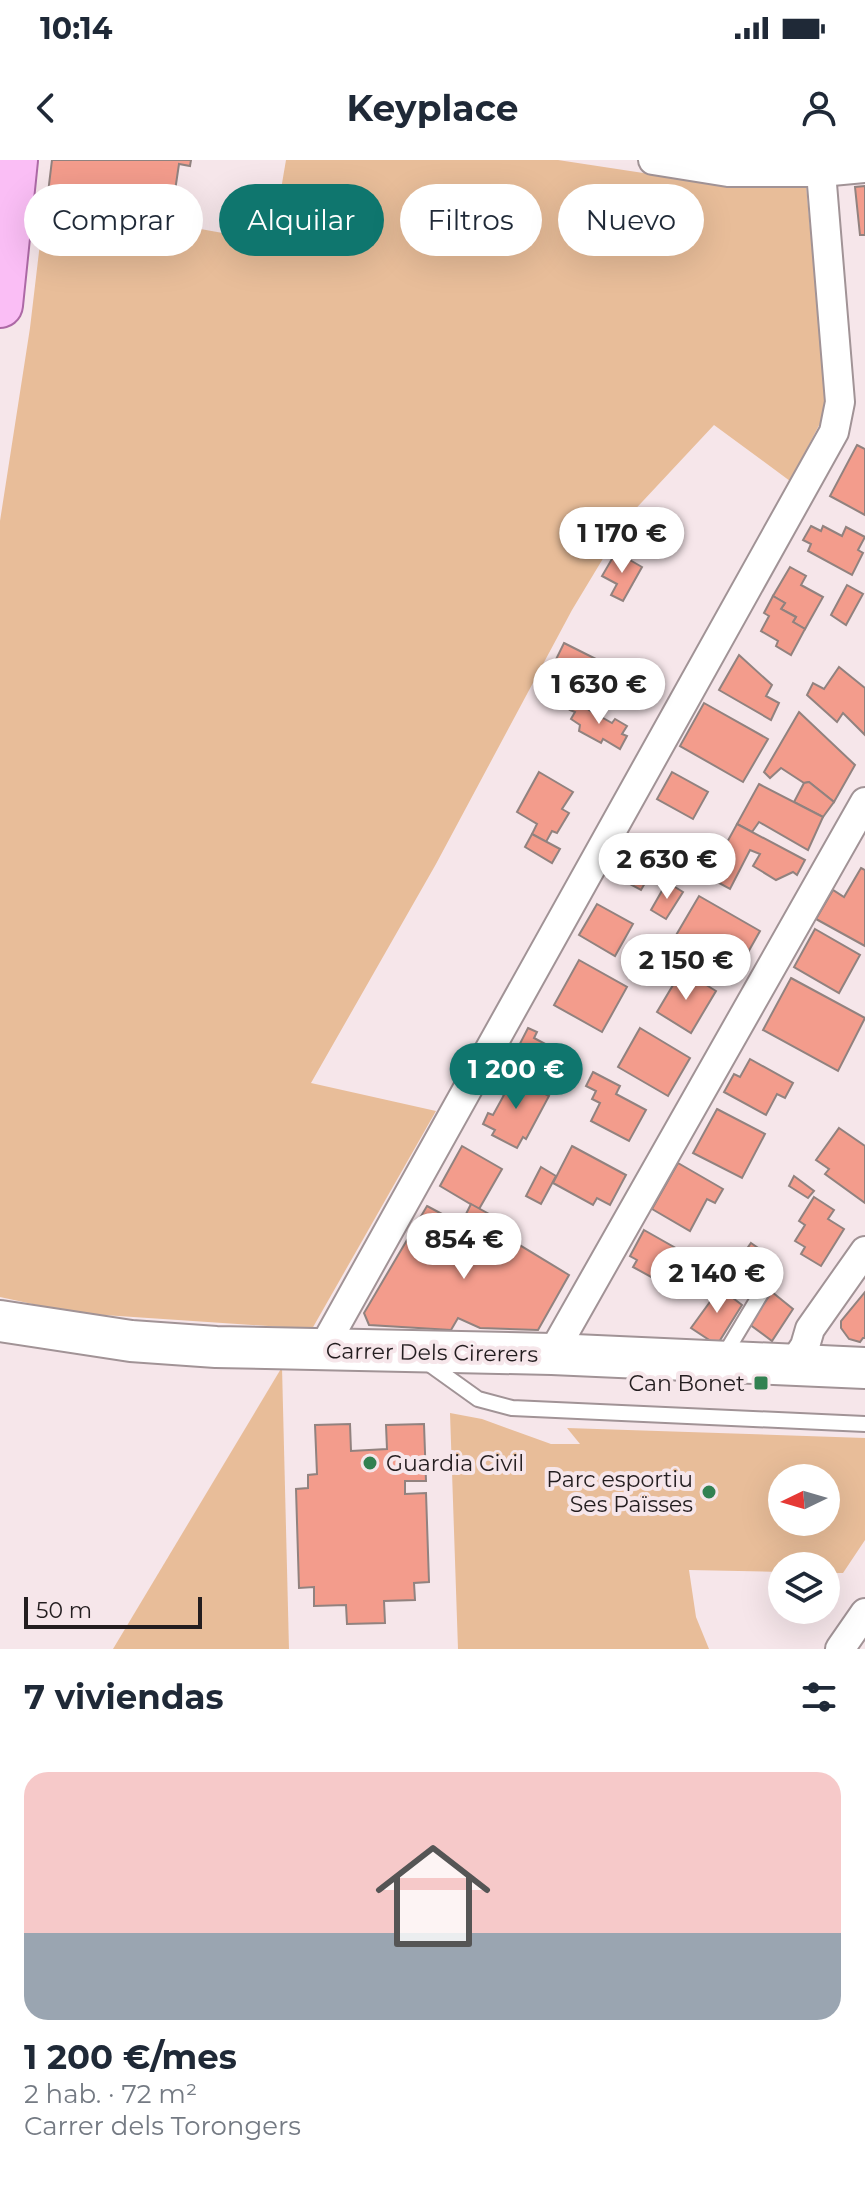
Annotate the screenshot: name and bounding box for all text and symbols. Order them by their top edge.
text: 10:14 [40,10,112,47]
icon: back [24,86,68,130]
text: Keyplace [347,86,518,130]
icon: person [797,86,841,130]
chip: Comprar [24,184,203,256]
chip: Alquilar [219,184,384,256]
chip: Filtros [400,184,542,256]
chip: Nuevo [558,184,704,256]
pin: 1 170 € [548,507,696,575]
text: 1 170 € [577,517,667,549]
pin: 1 630 € [525,658,673,726]
text: 1 630 € [551,668,647,700]
pin: 2 630 € [593,833,741,901]
text: 2 630 € [617,843,717,875]
pin: 2 150 € [612,934,760,1002]
text: 2 150 € [639,944,733,976]
pin: 1 200 € [442,1043,590,1111]
text: 1 200 € [468,1053,564,1085]
pin: 854 € [408,1213,520,1281]
text: 854 € [425,1223,504,1255]
pin: 2 140 € [643,1247,791,1315]
text: 2 140 € [669,1257,765,1289]
street label: Carrer Dels Cirerers [326,1337,538,1368]
place label: Can Bonet [628,1370,745,1397]
marker: Can Bonet [752,1374,770,1392]
place label: Guardia Civil [386,1450,524,1477]
marker: Guardia Civil [361,1454,379,1472]
north arrow [768,1464,840,1536]
map controls [768,1464,840,1624]
place label: Parc esportiu Ses Païsses [546,1466,693,1518]
marker: Parc esportiu Ses Païsses [700,1483,718,1501]
button: layers [768,1552,840,1624]
scale bar [24,1593,202,1629]
text: 50 m [36,1597,92,1624]
icon: filters [797,1675,841,1719]
text: 7 viviendas [24,1676,223,1718]
icon: home [361,1824,505,1968]
text: 1 200 €/mes [24,2036,237,2078]
text: 2 hab. · 72 m² [24,2078,197,2110]
text: Carrer dels Torongers [24,2110,301,2142]

